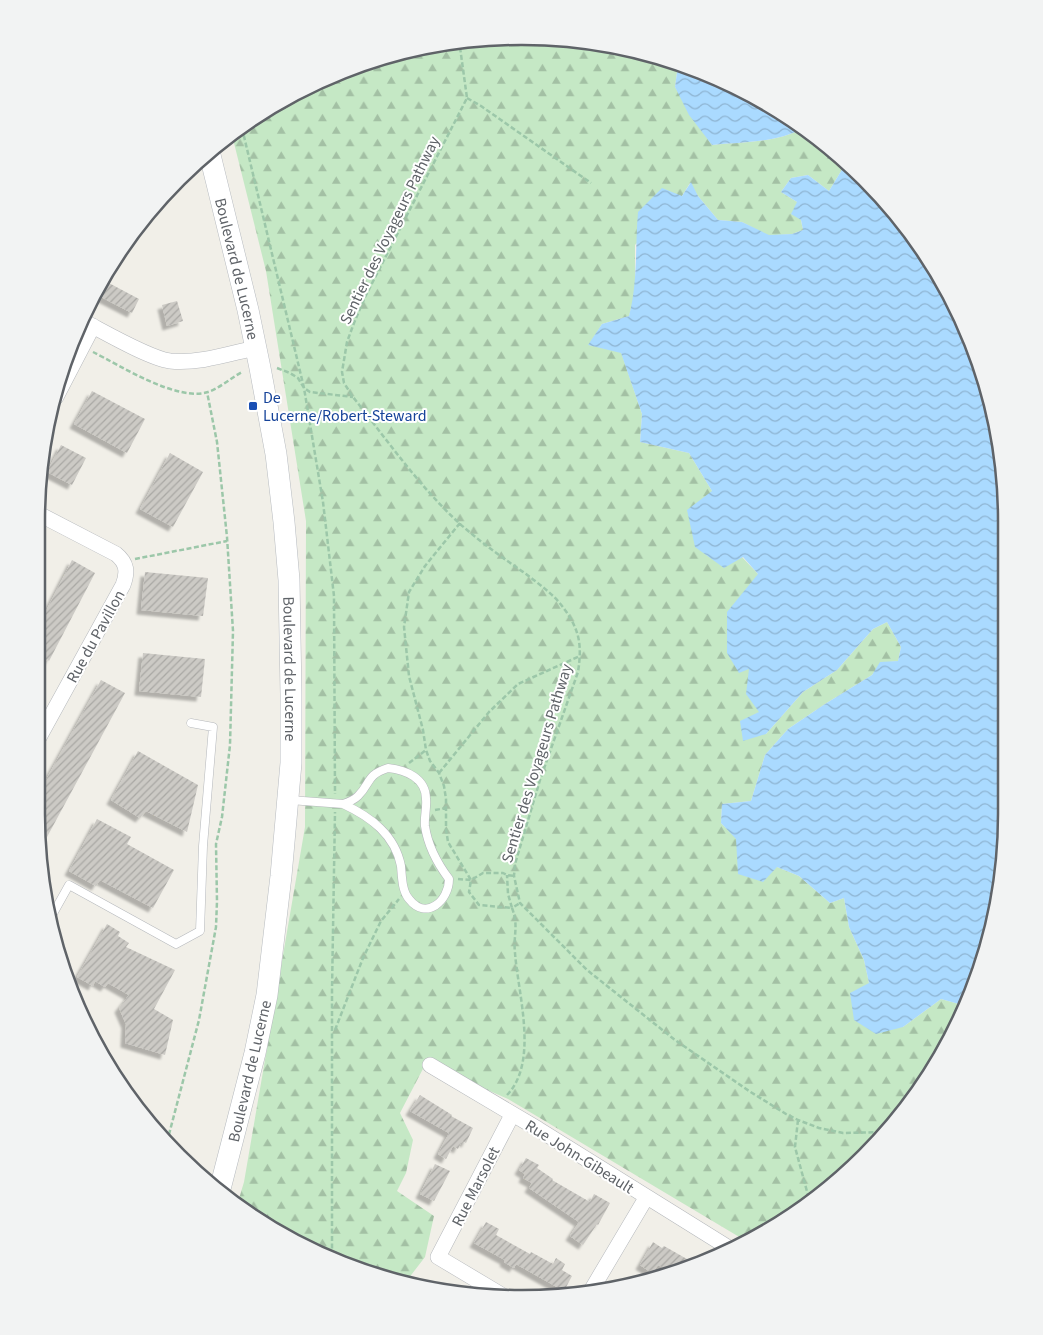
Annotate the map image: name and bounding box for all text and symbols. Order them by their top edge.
street label: Sentier des Voyageurs Pathway [335,132,445,328]
street label: Boulevard de Lucerne [209,196,264,342]
place label: De Lucerne/Robert-Steward [263,387,427,427]
marker: De Lucerne/Robert-Steward [247,400,259,412]
street label: Rue du Pavillon [61,586,131,687]
street label: Boulevard de Lucerne [277,596,301,742]
street label: Sentier des Voyageurs Pathway [496,661,578,865]
street label: Boulevard de Lucerne [223,998,277,1144]
street label: Rue John-Gibeault [521,1115,639,1199]
street label: Rue Marsolet [446,1142,506,1230]

